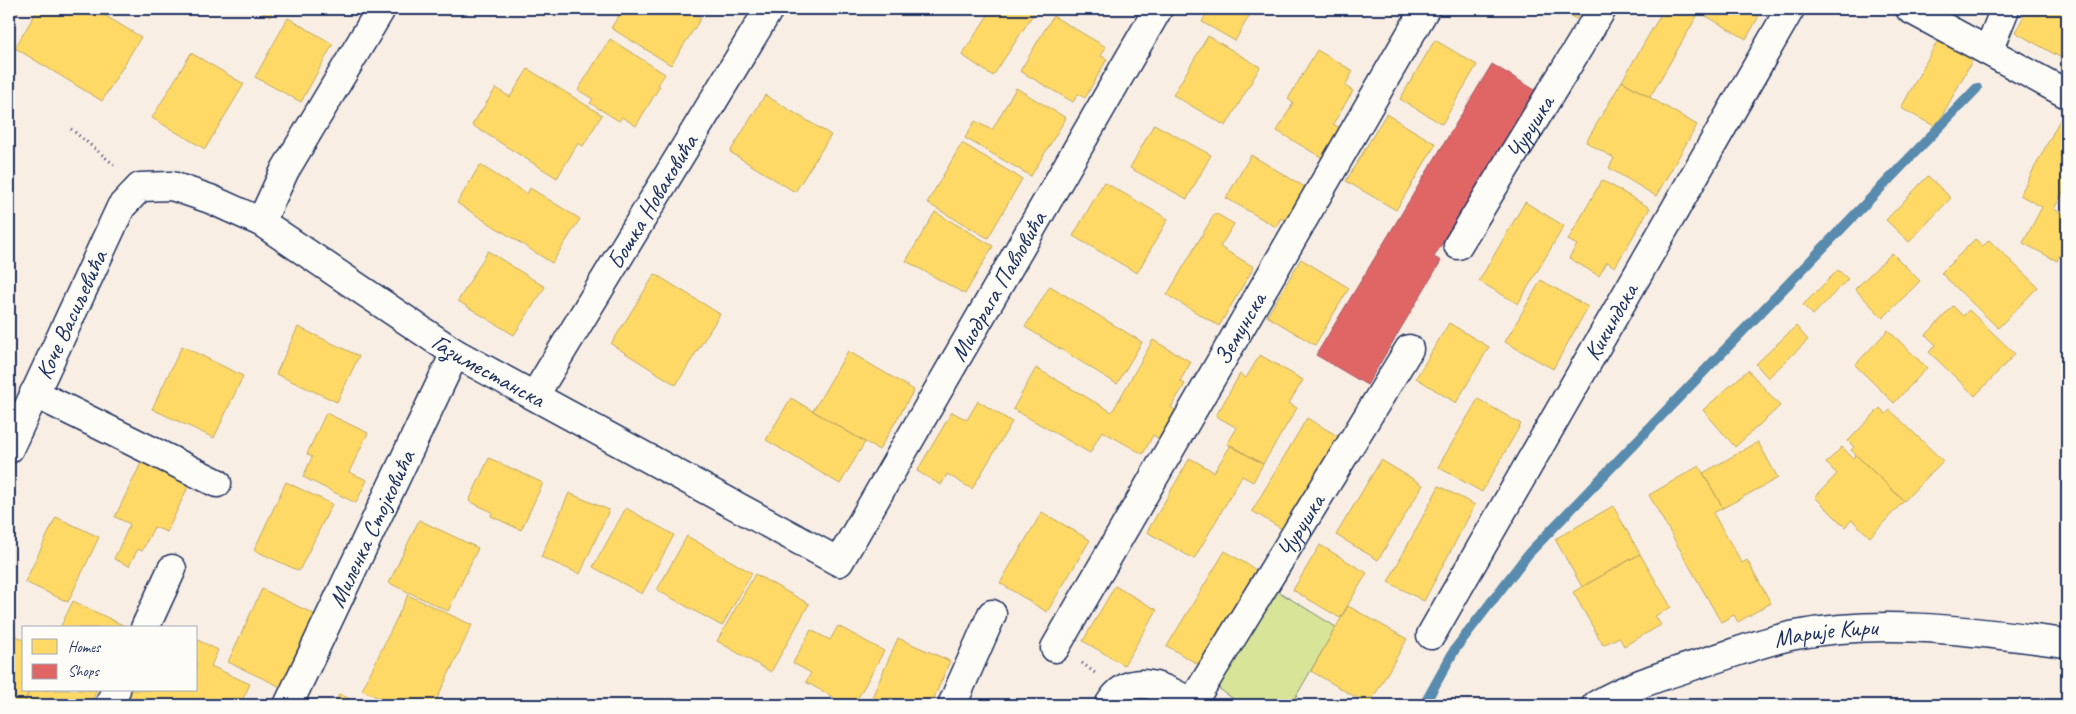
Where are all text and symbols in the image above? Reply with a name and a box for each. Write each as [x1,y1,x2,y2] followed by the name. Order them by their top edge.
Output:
[1499,88,1562,164] street label: Чурушка
[600,128,705,275] street label: Бошка Новаковића
[943,205,1054,367] street label: Миодрага Павловића
[28,244,115,384] street label: Коче Васиљевића
[1577,276,1645,366] street label: Кикиндска
[1207,285,1274,370] street label: Земунска
[426,327,551,415] street label: Газиместанска
[322,444,422,612] street label: Миленка Стојковића
[1270,487,1333,563] street label: Чурушка
[1771,612,1880,654] street label: Марије Кири
[22,626,198,692] legend
[68,638,102,657] text: Homes
[68,662,101,681] text: Shops

